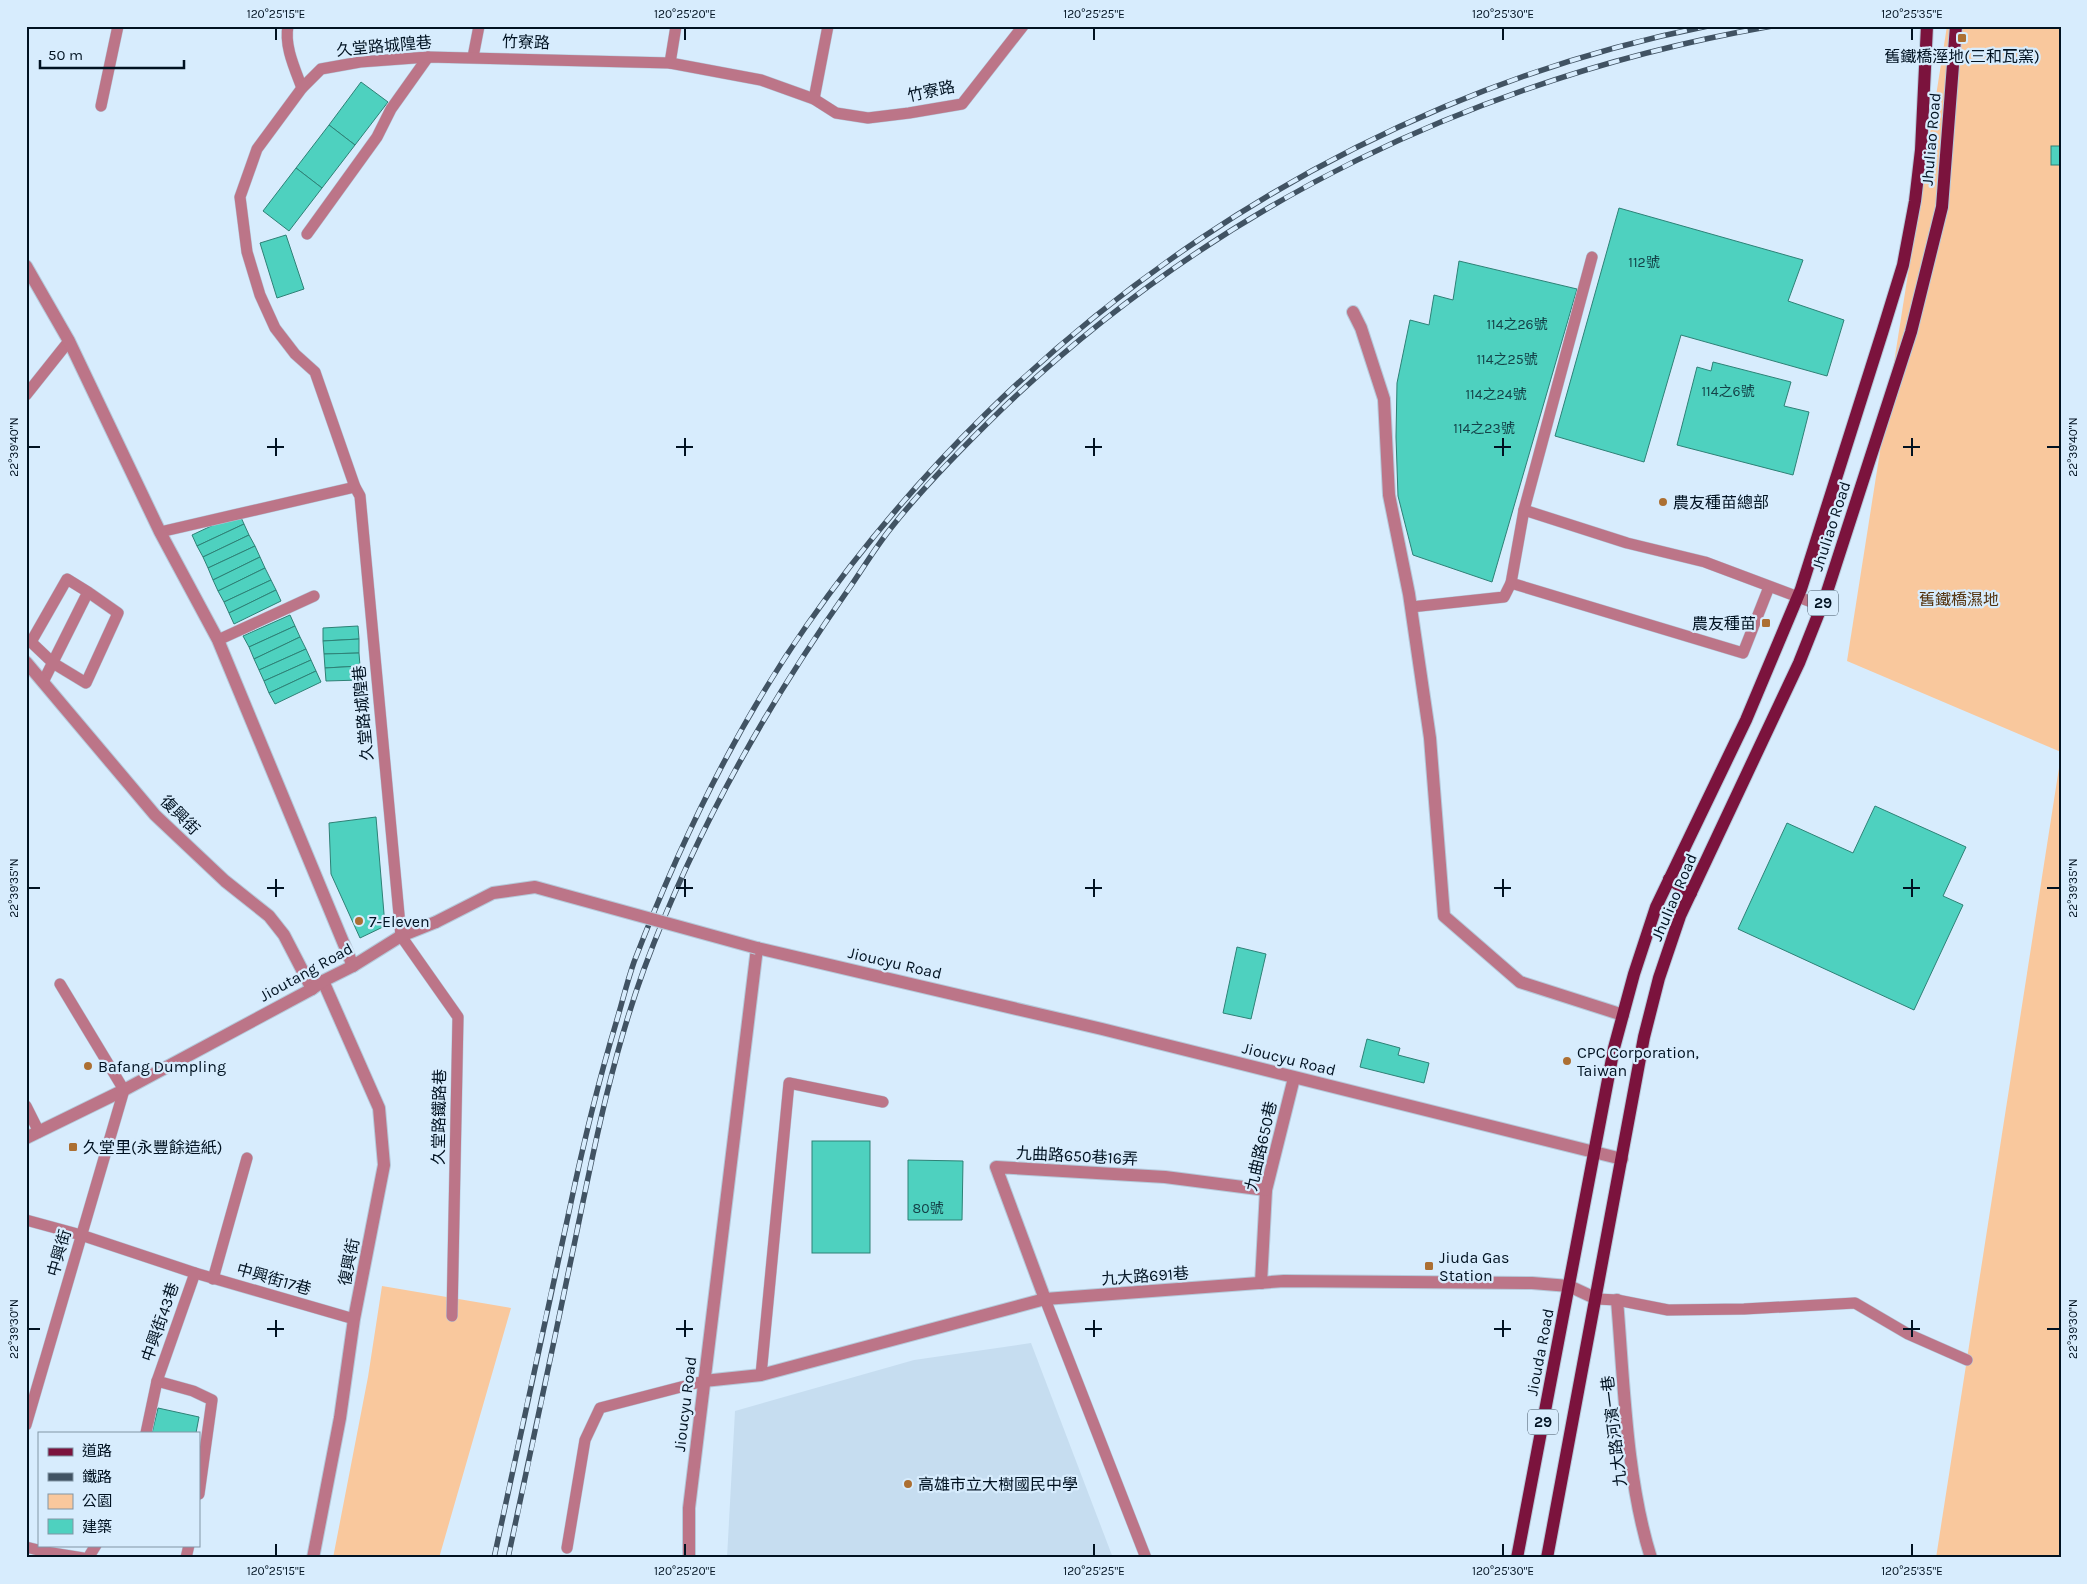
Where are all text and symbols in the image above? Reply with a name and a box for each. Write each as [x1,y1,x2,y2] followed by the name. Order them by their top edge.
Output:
[247,7,305,21] text: 120°25'15"E
[654,7,716,21] text: 120°25'20"E
[1063,7,1125,21] text: 120°25'25"E
[1472,7,1534,21] text: 120°25'30"E
[1881,7,1943,21] text: 120°25'35"E
[335,32,433,60] street label: 久堂路城隍巷
[502,32,550,52] street label: 竹寮路
[1956,32,1968,44] marker: 舊鐵橋溼地(三和瓦窯)
[40,38,184,70] scale bar
[48,46,83,64] text: 50 m
[1884,47,2040,66] place label: 舊鐵橋溼地(三和瓦窯)
[906,77,956,105] street label: 竹寮路
[1917,92,1945,186] street label: Jhuliao Road
[1628,254,1660,271] house number: 112號
[1486,316,1548,333] house number: 114之26號
[1476,351,1538,368] house number: 114之25號
[1701,383,1755,400] house number: 114之6號
[1465,386,1527,403] house number: 114之24號
[7,417,21,477] text: 22°39'40"N
[2066,417,2080,477] text: 22°39'40"N
[1453,420,1515,437] house number: 114之23號
[1808,479,1854,573] street label: Jhuliao Road
[1673,493,1769,512] place label: 農友種苗總部
[1657,496,1669,508] marker: 農友種苗總部
[1808,590,1838,616] road number: 29
[1919,590,1999,609] park label: 舊鐵橋濕地
[1692,614,1756,633] place label: 農友種苗
[1760,617,1772,629] marker: 農友種苗
[349,664,377,762] street label: 久堂路城隍巷
[156,791,204,839] street label: 復興街
[1647,850,1701,944] street label: Jhuliao Road
[7,858,21,918] text: 22°39'35"N
[2066,858,2080,918] text: 22°39'35"N
[369,912,430,931] place label: 7-Eleven
[353,915,365,927] marker: 7-Eleven
[256,939,356,1005] street label: Jioutang Road
[846,943,944,983] street label: Jioucyu Road
[1240,1038,1338,1080] street label: Jioucyu Road
[1577,1043,1699,1080] place label: CPC Corporation, Taiwan
[1561,1055,1573,1067] marker: CPC Corporation, Taiwan
[98,1057,226,1076] place label: Bafang Dumpling
[82,1060,94,1072] marker: Bafang Dumpling
[429,1069,449,1165] street label: 久堂路鐵路巷
[1241,1099,1281,1193] street label: 九曲路650巷
[83,1138,222,1157] place label: 久堂里(永豐餘造紙)
[67,1141,79,1153] marker: 久堂里(永豐餘造紙)
[1016,1143,1138,1169] street label: 九曲路650巷16弄
[913,1200,943,1217] house number: 80號
[43,1227,75,1279] street label: 中興街
[335,1237,363,1287] street label: 復興街
[1439,1248,1510,1285] place label: Jiuda Gas Station
[234,1259,314,1299] street label: 中興街17巷
[1423,1260,1435,1272] marker: Jiuda Gas Station
[1101,1263,1189,1289] street label: 九大路691巷
[138,1280,182,1364] street label: 中興街43巷
[7,1299,21,1359] text: 22°39'30"N
[2066,1299,2080,1359] text: 22°39'30"N
[1522,1307,1558,1397] street label: Jiouda Road
[670,1355,700,1453] street label: Jioucyu Road
[1598,1374,1630,1488] street label: 九大路河濱一巷
[1528,1410,1558,1434] road number: 29
[38,1432,200,1546] legend
[82,1442,112,1460] text: 道路
[82,1468,112,1486] text: 鐵路
[918,1475,1078,1494] place label: 高雄市立大樹國民中學
[902,1478,914,1490] marker: 高雄市立大樹國民中學
[82,1492,112,1510] text: 公園
[82,1518,112,1536] text: 建築
[247,1564,305,1578] text: 120°25'15"E
[654,1564,716,1578] text: 120°25'20"E
[1063,1564,1125,1578] text: 120°25'25"E
[1472,1564,1534,1578] text: 120°25'30"E
[1881,1564,1943,1578] text: 120°25'35"E

